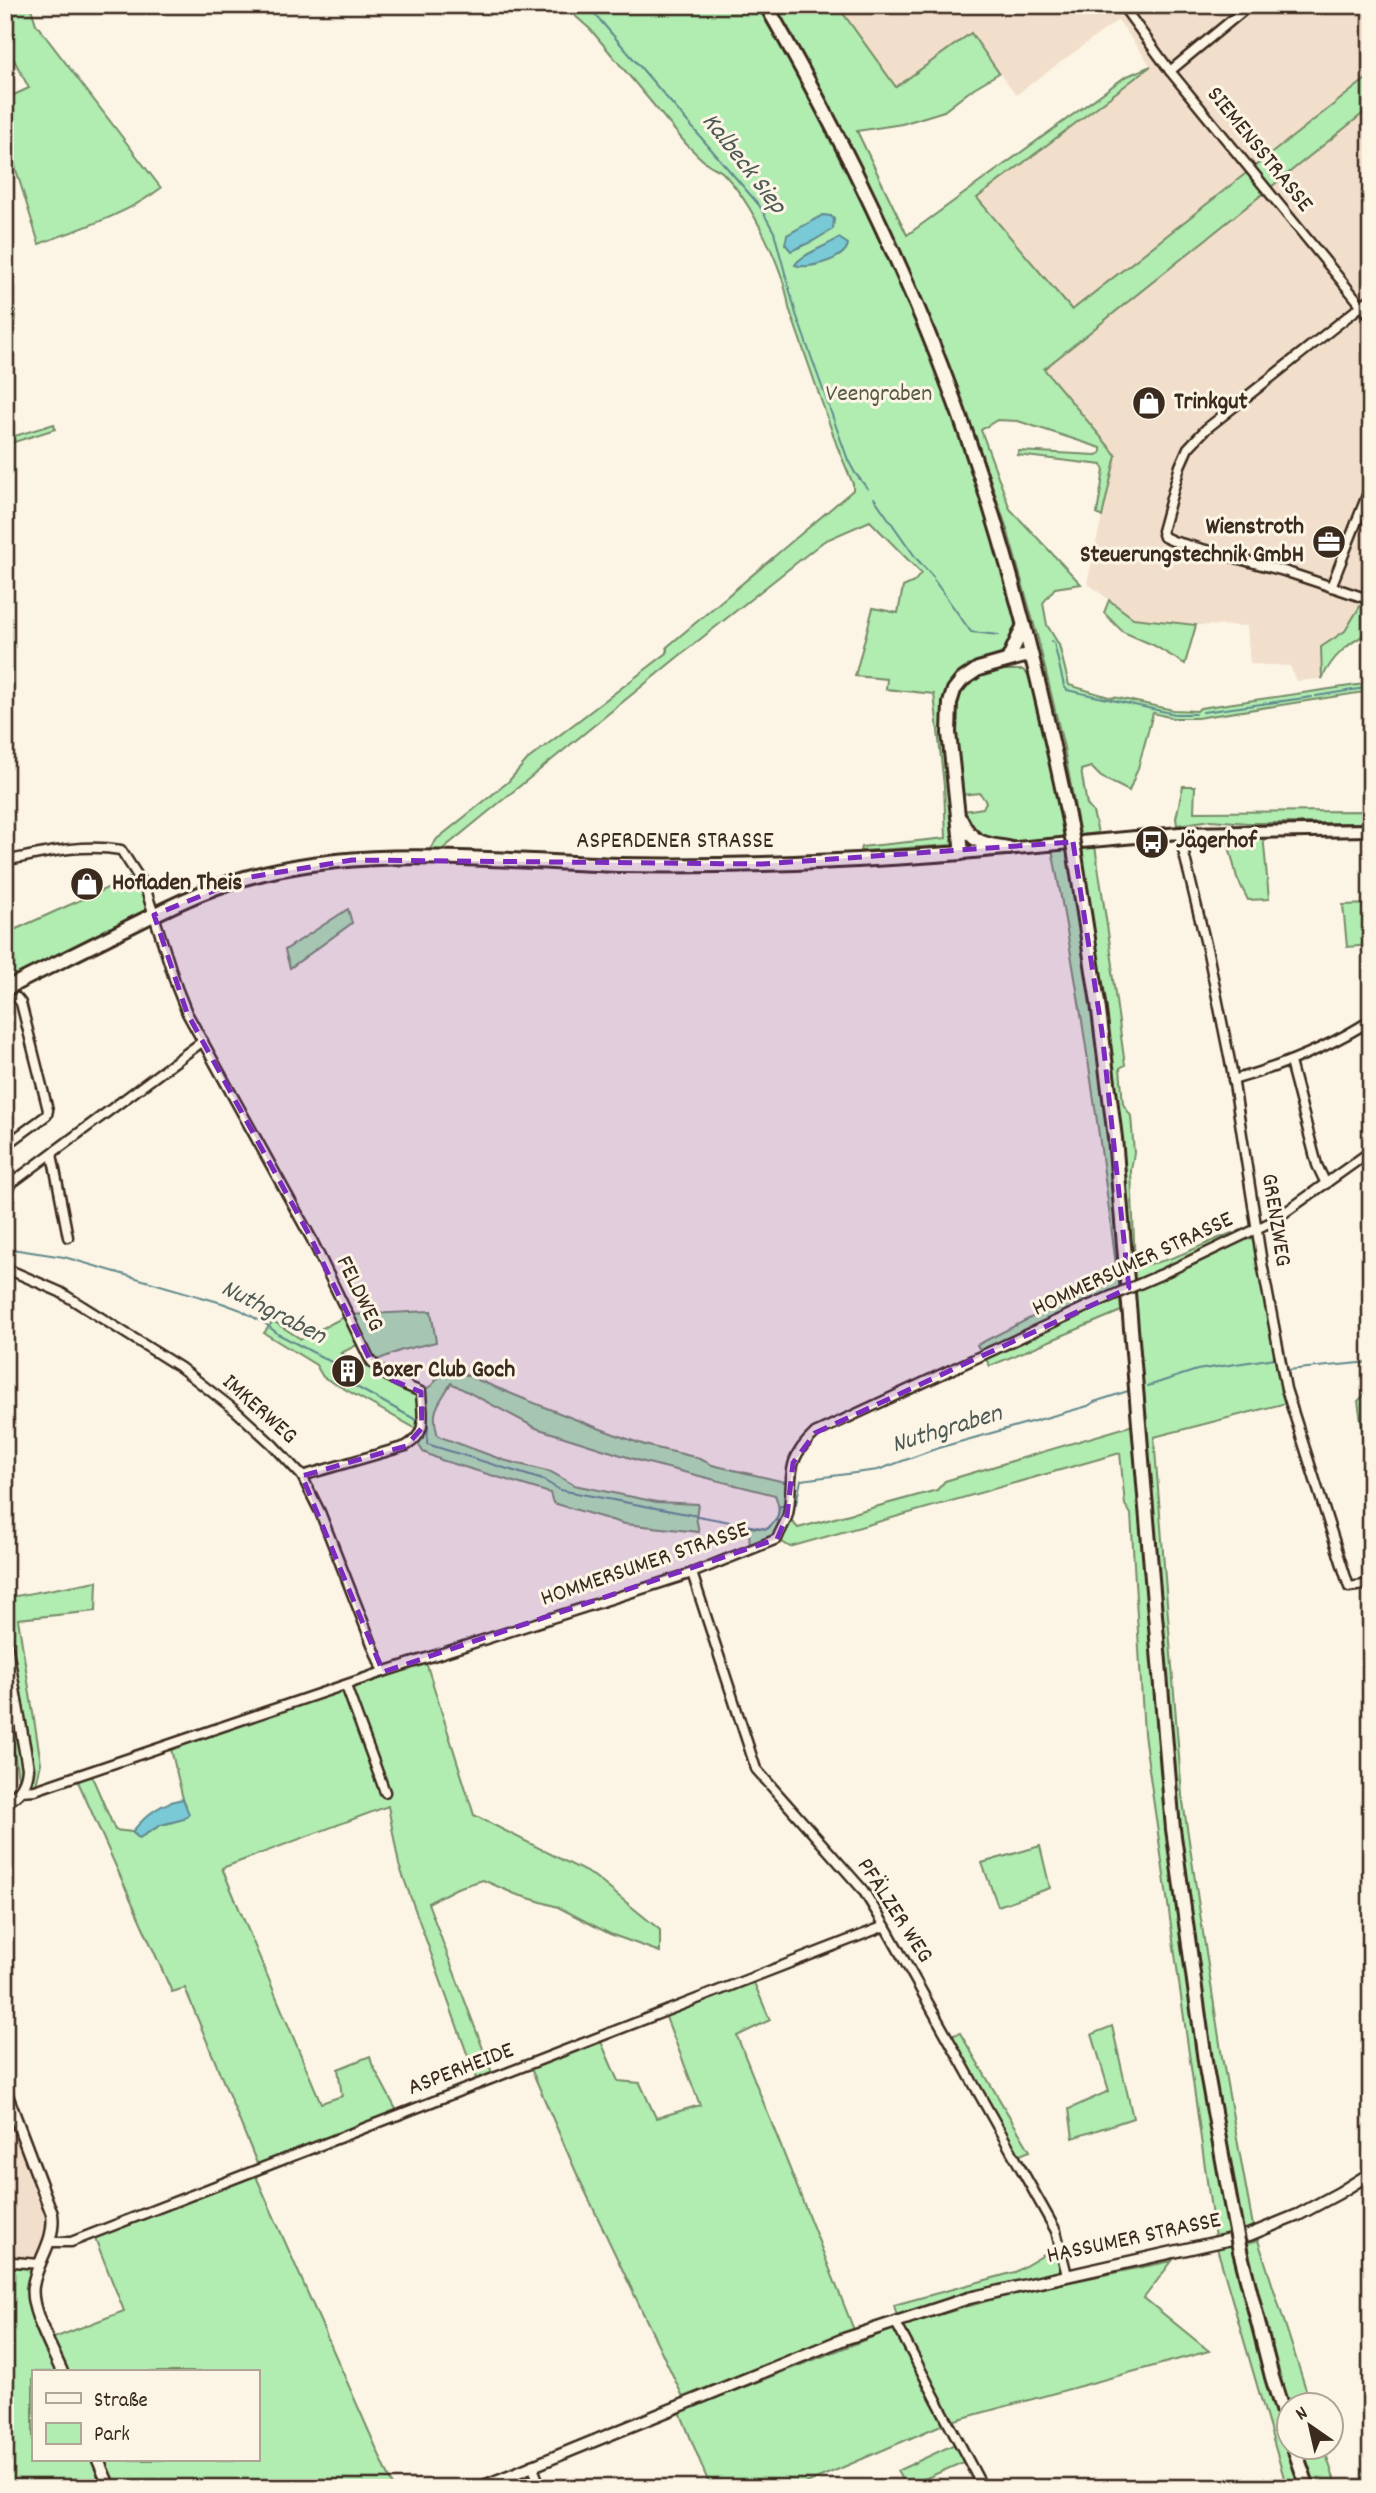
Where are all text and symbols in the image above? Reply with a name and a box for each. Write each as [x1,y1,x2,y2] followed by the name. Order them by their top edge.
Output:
[1198,80,1321,220] street label: SIEMENSSTRASSE
[692,105,795,223] water label: Kalbeck Siep
[826,378,932,412] park label: Veengraben
[1130,384,1168,422] shop icon: Trinkgut
[1174,386,1248,420] place label: Trinkgut
[1080,511,1304,573] place label: Wienstroth Steuerungstechnik GmbH
[1310,523,1348,561] office icon: Wienstroth Steuerungstechnik GmbH
[1133,823,1171,861] bus stop icon: Jägerhof
[576,825,774,859] street label: ASPERDENER STRASSE
[1176,825,1258,859] place label: Jägerhof
[68,865,106,903] shop icon: Hofladen Theis
[112,867,242,901] place label: Hofladen Theis
[1251,1171,1299,1269] street label: GRENZWEG
[1027,1203,1239,1326] street label: HOMMERSUMER STRASSE
[326,1250,392,1338] street label: FELDWEG
[214,1271,333,1356] water label: Nuthgraben
[329,1352,367,1390] building icon: Boxer Club Goch
[372,1354,515,1388] place label: Boxer Club Goch
[213,1367,305,1453] street label: IMKERWEG
[887,1395,1008,1464] water label: Nuthgraben
[536,1513,754,1617] street label: HOMMERSUMER STRASSE
[847,1852,941,1970] street label: PFÄLZER WEG
[403,2034,519,2106] street label: ASPERHEIDE
[1044,2204,1224,2274] street label: HASSUMER STRASSE
[32,2370,259,2462] legend
[94,2387,148,2417] text: Straße
[1274,2392,1344,2462] north arrow
[1291,2401,1314,2429] text: N
[94,2421,130,2451] text: Park

